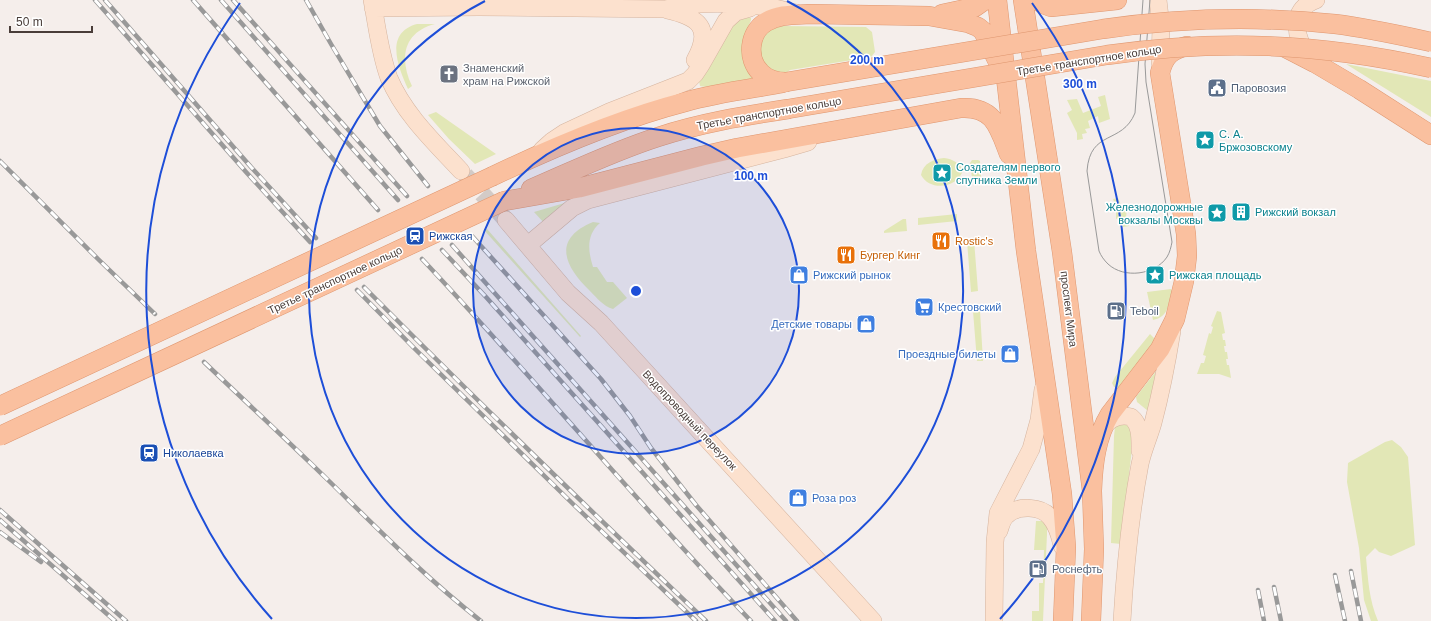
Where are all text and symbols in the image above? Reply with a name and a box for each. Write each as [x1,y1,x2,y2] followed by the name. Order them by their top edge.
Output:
[10,8,92,34] scale bar
[16,15,43,29] text: 50 m
[1016,43,1162,77] street label: Третье транспортное кольцо
[850,53,884,67] text: 200 m
[463,62,550,87] place label: Знаменский храм на Рижской
[438,63,460,85] church icon: Знаменский храм на Рижской
[1063,77,1097,91] text: 300 m
[1206,77,1228,99] public building icon: Паровозия
[1231,82,1286,94] place label: Паровозия
[696,94,842,132] street label: Третье транспортное кольцо
[1219,128,1293,153] place label: С. А. Бржозовскому
[1194,129,1216,151] place icon: С. А. Бржозовскому
[956,161,1061,186] place label: Создателям первого спутника Земли
[931,162,953,184] place icon: Создателям первого спутника Земли
[734,169,768,183] text: 100 m
[1106,201,1203,226] place label: Железнодорожные вокзалы Москвы
[1230,201,1252,223] building icon: Рижский вокзал
[1206,202,1228,224] place icon: Железнодорожные вокзалы Москвы
[1255,206,1336,218] place label: Рижский вокзал
[404,225,426,247] station icon: Рижская
[429,230,473,242] place label: Рижская
[930,230,952,252] restaurant icon: Rostic's
[955,235,994,247] place label: Rostic's
[266,244,404,316] street label: Третье транспортное кольцо
[835,244,857,266] restaurant icon: Бургер Кинг
[860,249,920,261] place label: Бургер Кинг
[788,264,810,286] shop icon: Рижский рынок
[1144,264,1166,286] place icon: Рижская площадь
[813,269,891,281] place label: Рижский рынок
[1169,269,1262,281] place label: Рижская площадь
[1058,270,1080,348] street label: проспект Мира
[629,284,643,298] centre of rings
[913,296,935,318] supermarket icon: Крестовский
[1105,300,1127,322] fuel station icon: Teboil
[938,301,1002,313] place label: Крестовский
[1130,305,1159,317] place label: Teboil
[855,313,877,335] shop icon: Детские товары
[771,318,852,330] place label: Детские товары
[999,343,1021,365] shop icon: Проездные билеты
[898,348,996,360] place label: Проездные билеты
[641,368,740,473] street label: Водопроводный переулок
[138,442,160,464] station icon: Николаевка
[163,447,224,459] place label: Николаевка
[787,487,809,509] shop icon: Роза роз
[812,492,856,504] place label: Роза роз
[1027,558,1049,580] fuel station icon: Роснефть
[1052,563,1103,575] place label: Роснефть

